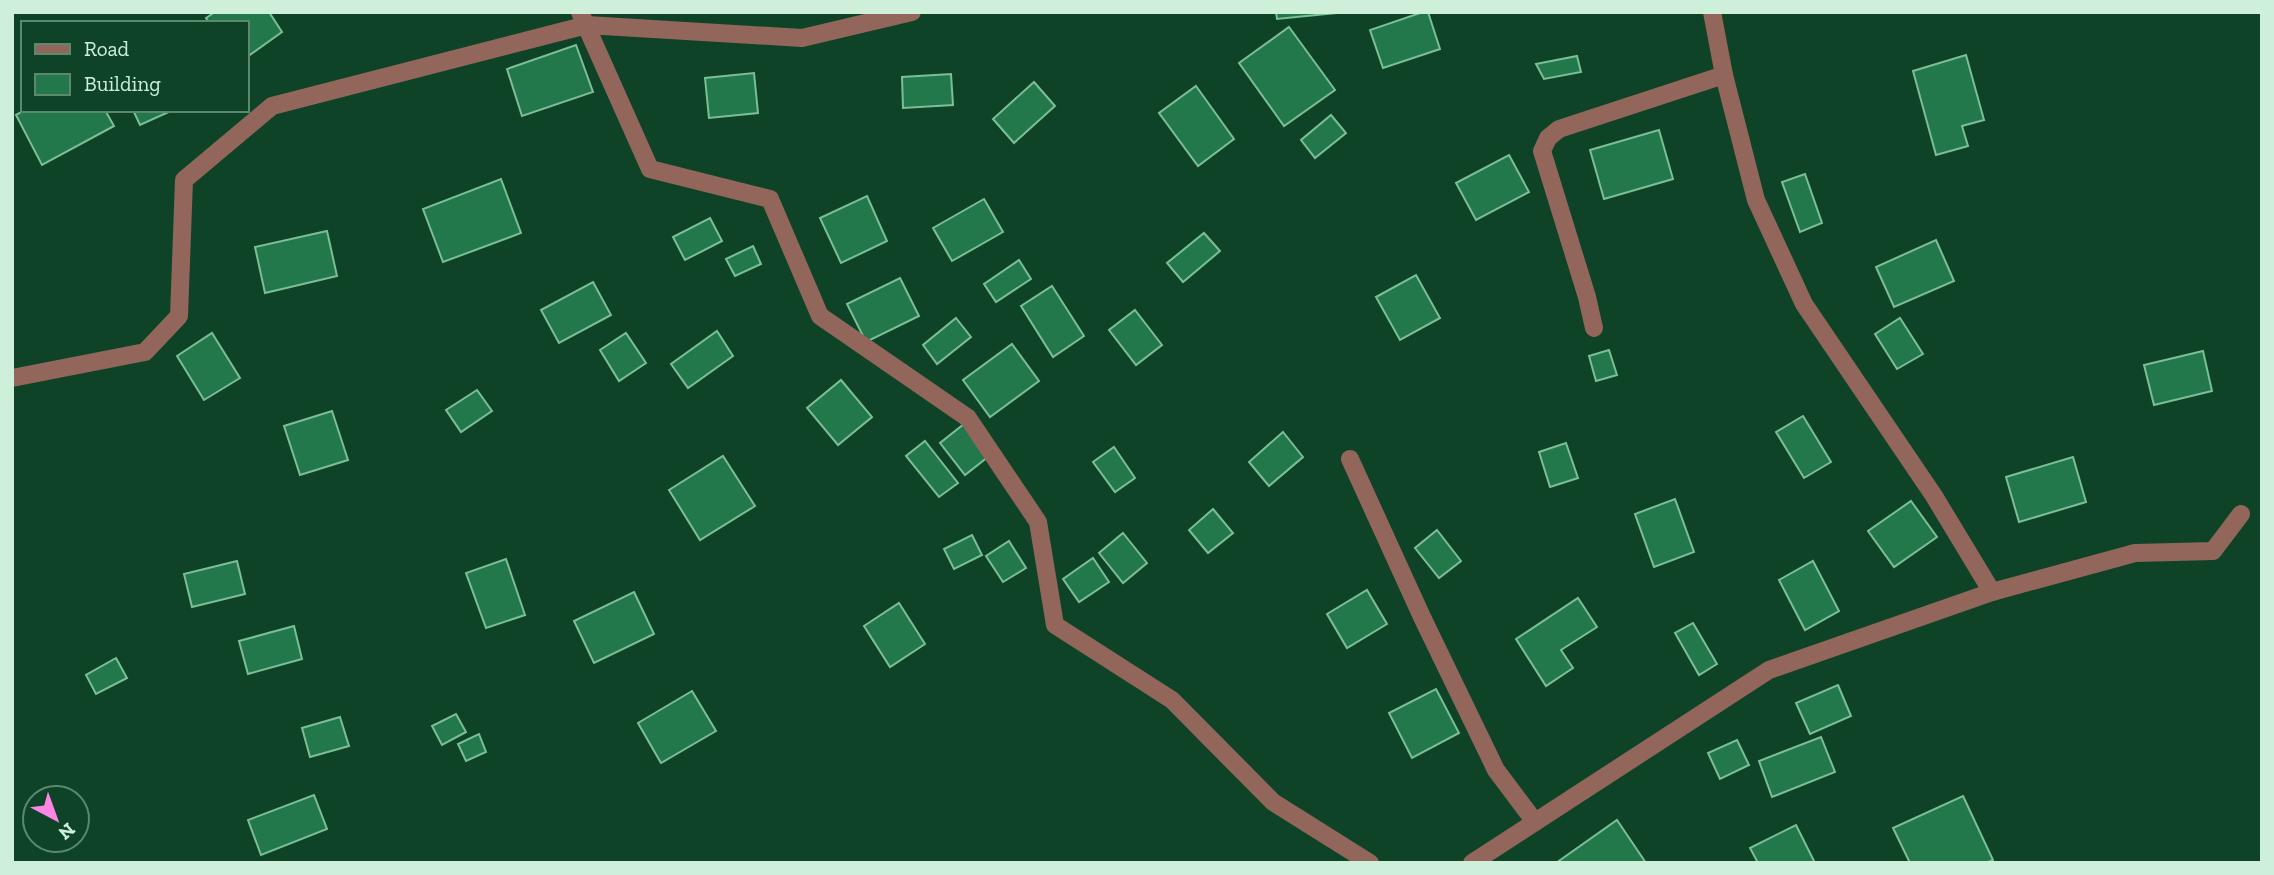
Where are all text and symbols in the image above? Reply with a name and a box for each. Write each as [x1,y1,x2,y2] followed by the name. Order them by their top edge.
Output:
[21,21,248,112] legend
[84,36,130,61] text: Road
[84,71,161,96] text: Building
[21,784,91,854] north arrow
[54,818,80,845] text: N

